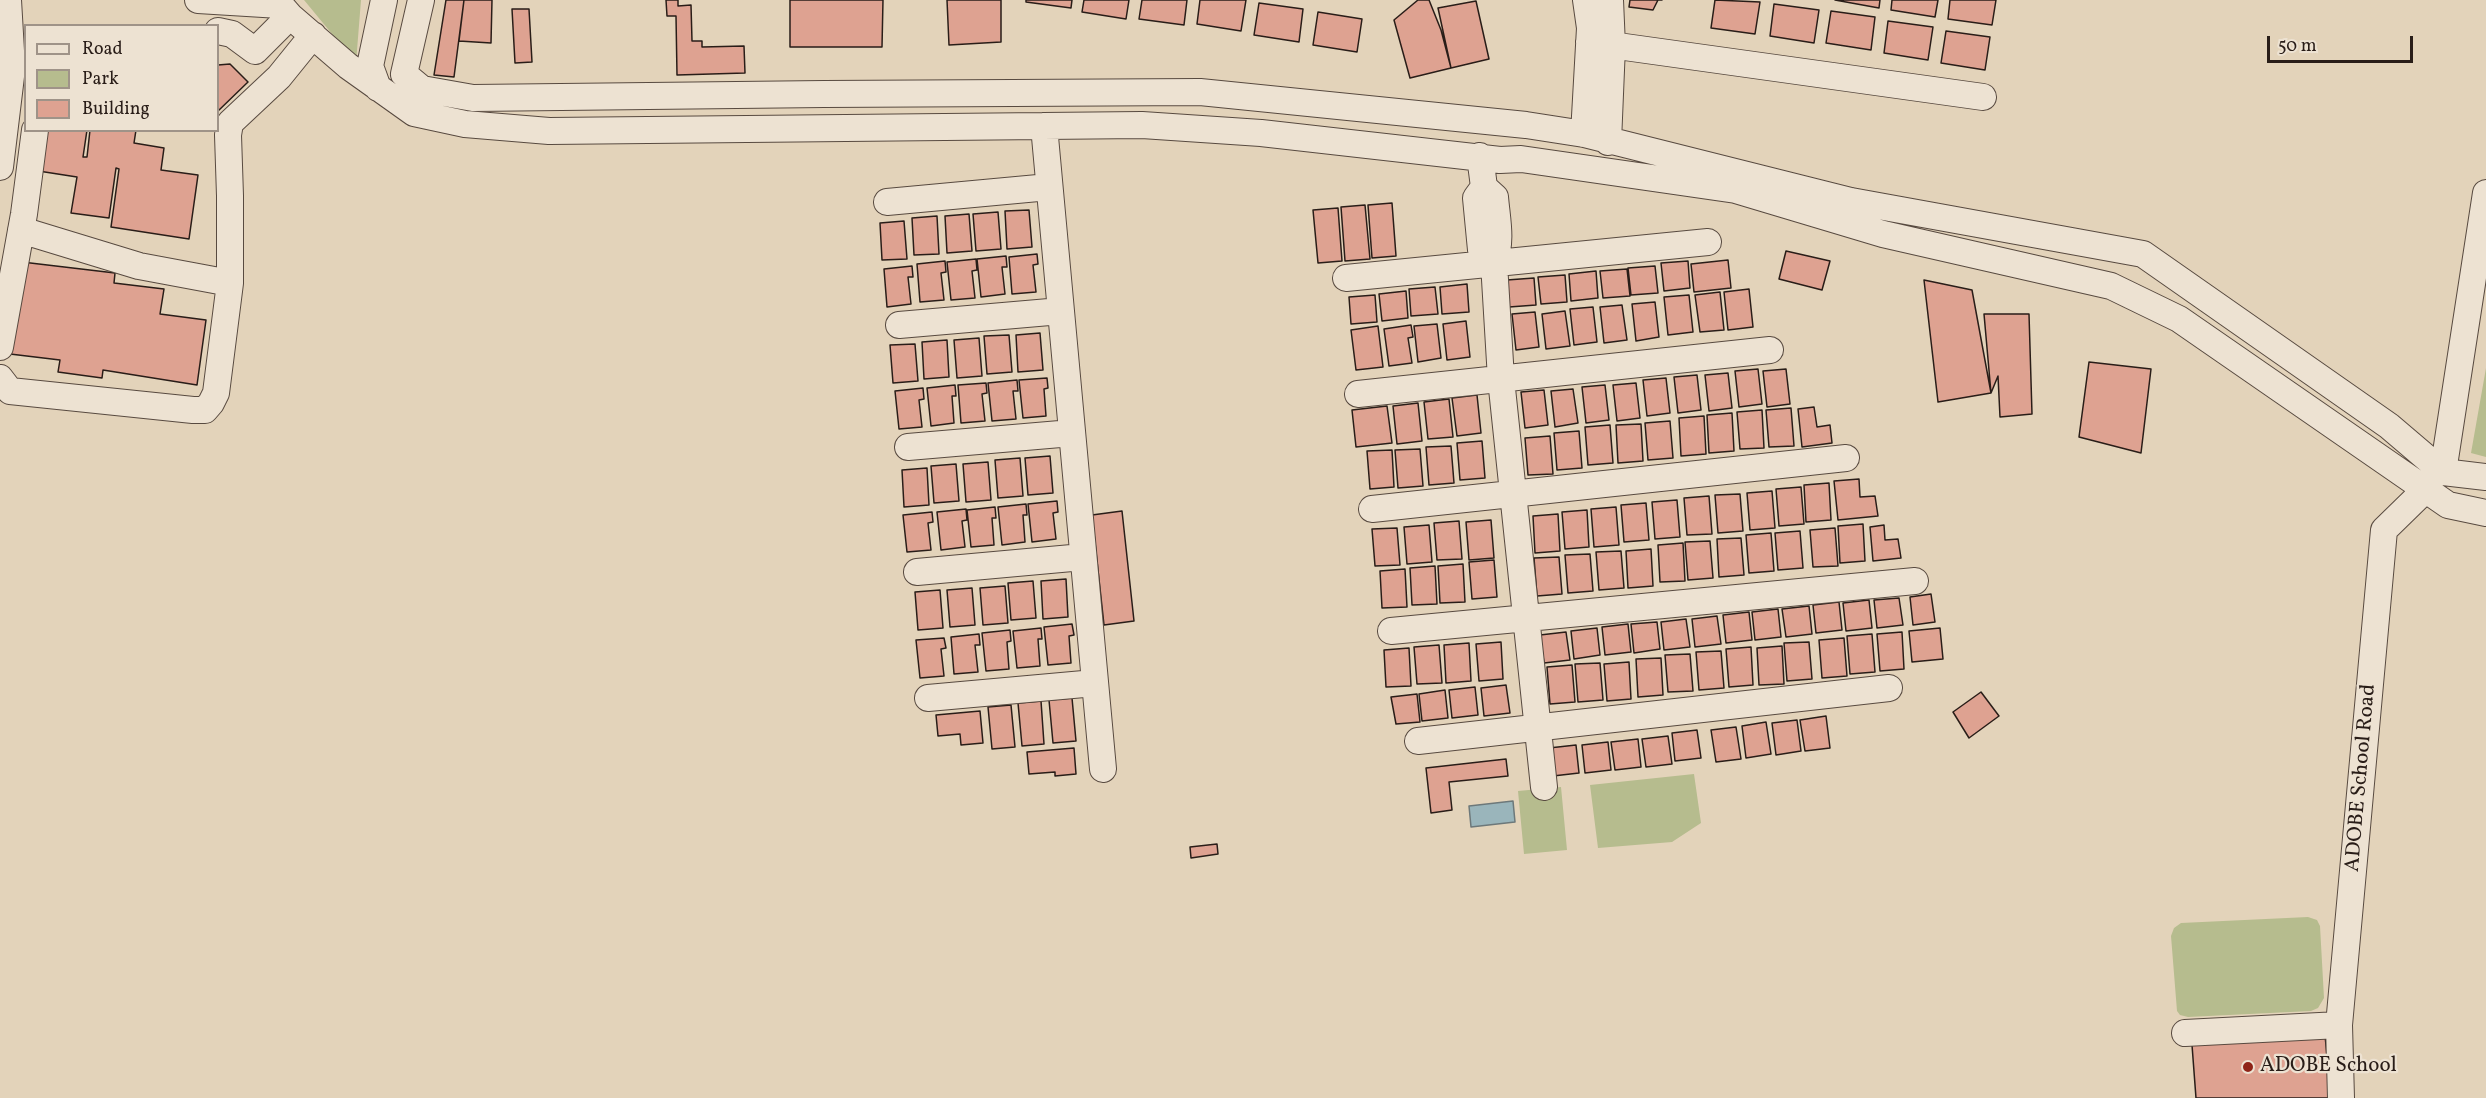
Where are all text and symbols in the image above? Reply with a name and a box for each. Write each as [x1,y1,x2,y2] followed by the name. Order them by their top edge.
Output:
[24,24,219,132] legend
[2270,24,2416,62] scale bar
[2278,34,2317,59] text: 50 m
[82,37,123,62] text: Road
[82,67,119,92] text: Park
[82,97,150,122] text: Building
[2341,683,2383,873] street label: ADOBE School Road
[2260,1054,2397,1080] place label: ADOBE School
[2241,1060,2255,1074] marker: ADOBE School

